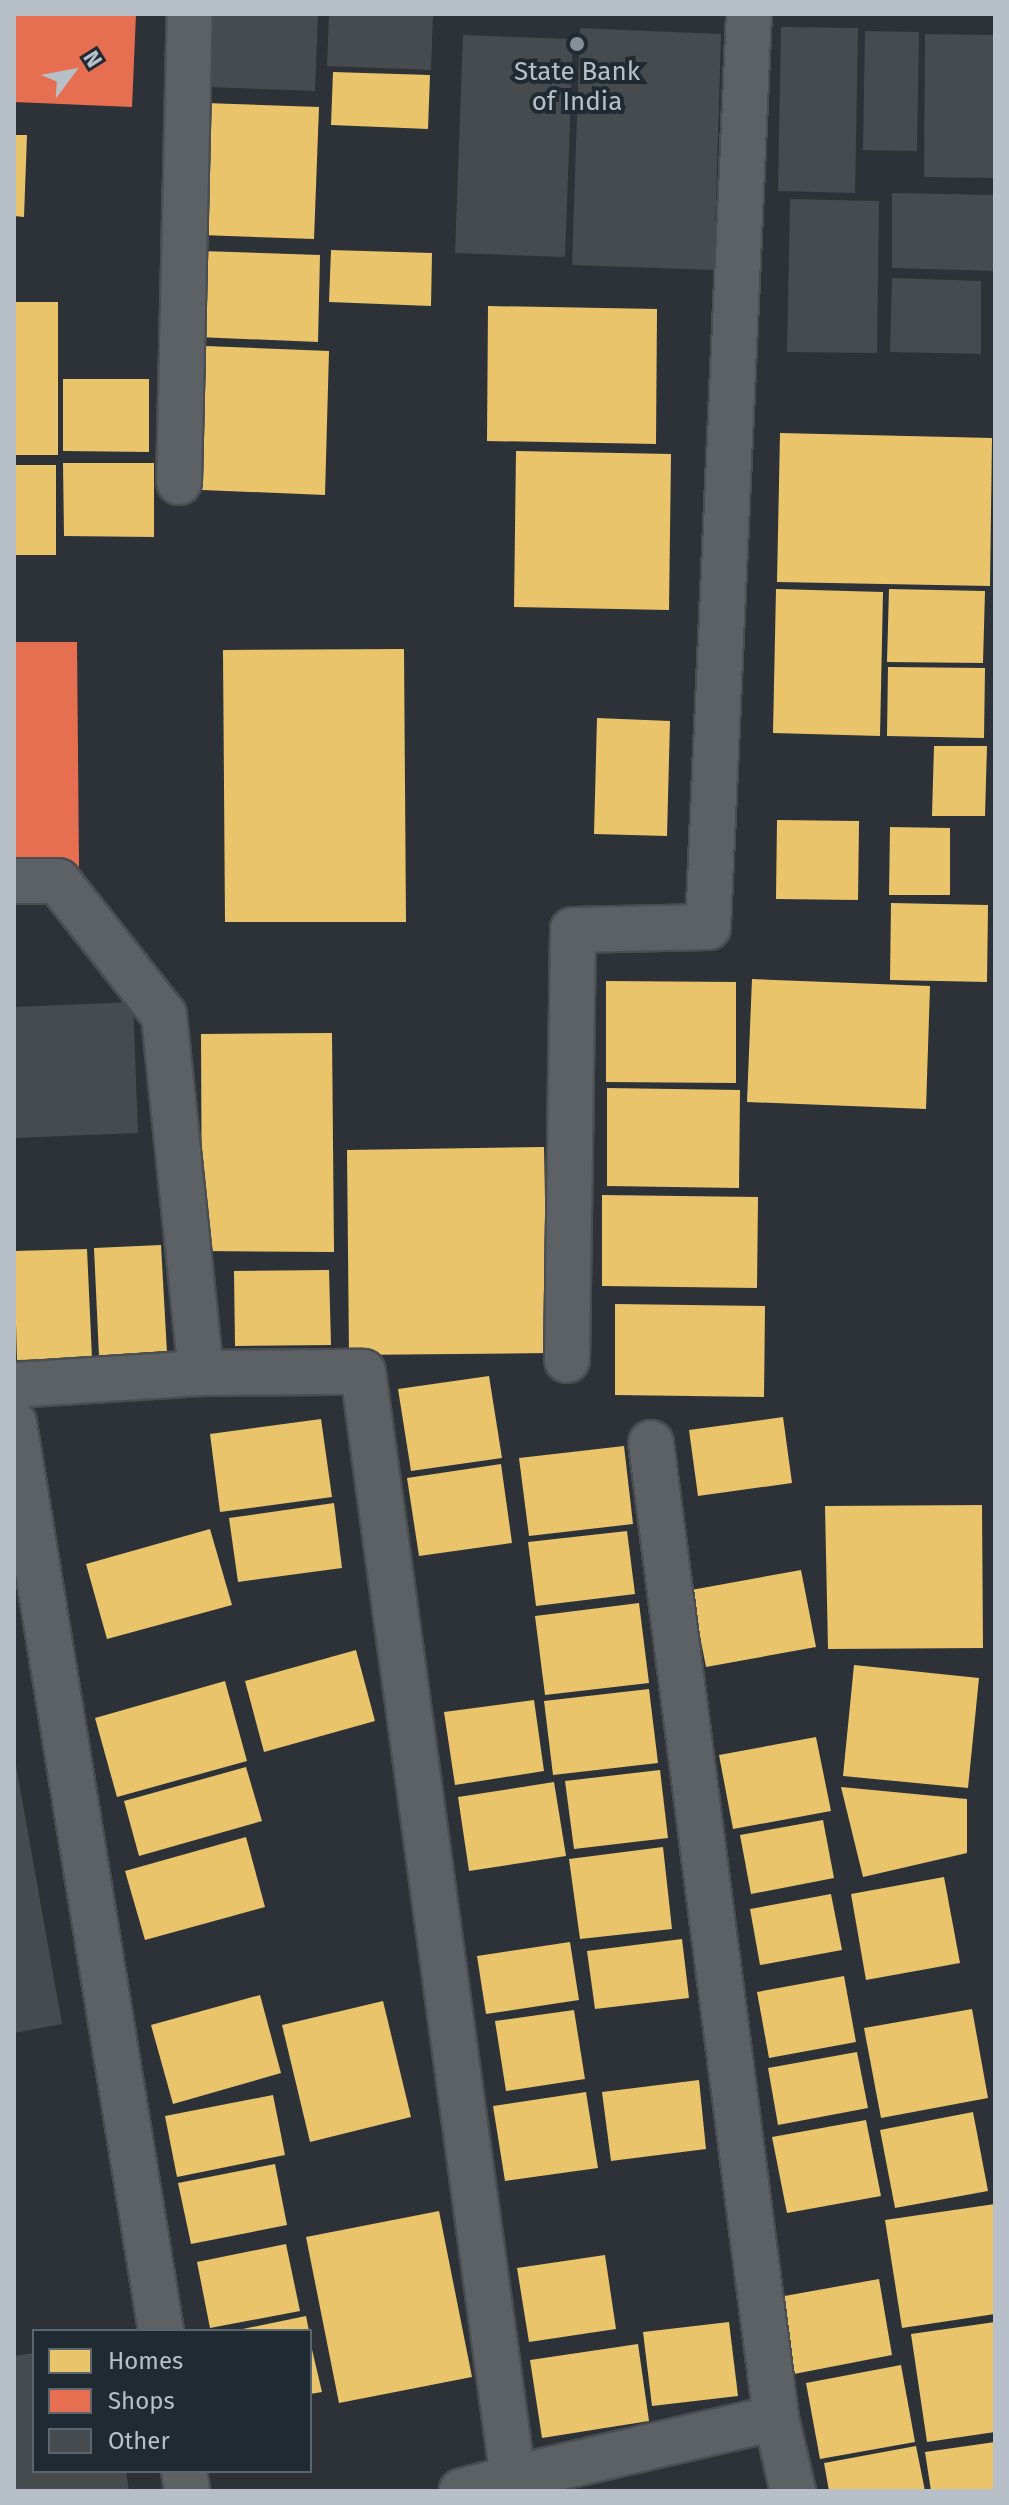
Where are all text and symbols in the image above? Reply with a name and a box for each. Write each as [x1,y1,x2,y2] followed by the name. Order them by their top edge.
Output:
[32,32,112,112] north arrow
[568,35,586,53] marker: State Bank of India
[77,46,108,72] text: N
[514,56,640,118] place label: State Bank of India
[32,2329,312,2473] legend
[108,2347,183,2375] text: Homes
[108,2387,175,2415] text: Shops
[108,2427,170,2455] text: Other

